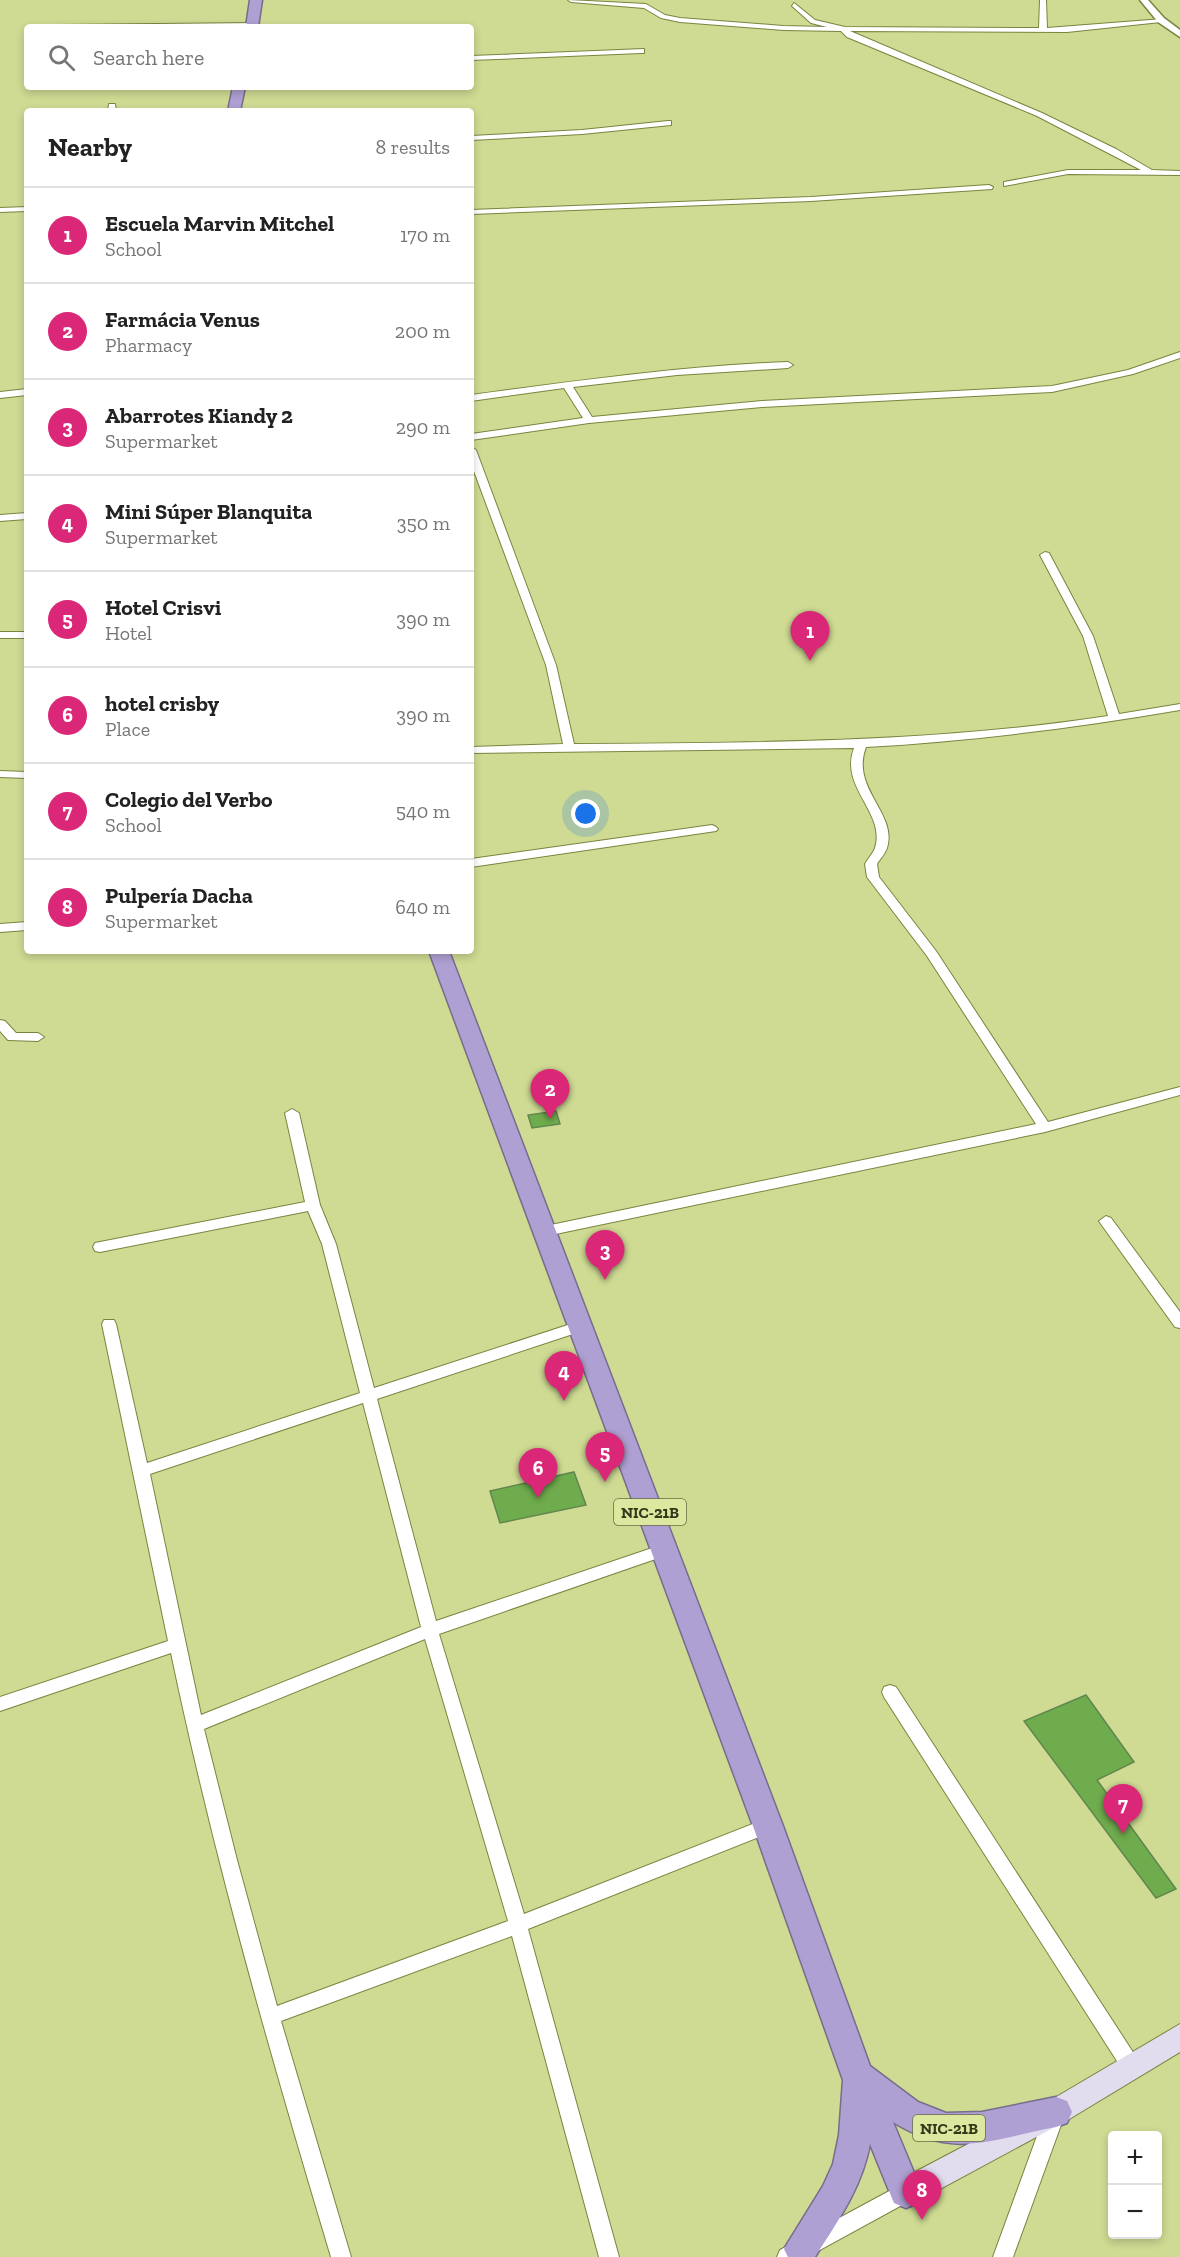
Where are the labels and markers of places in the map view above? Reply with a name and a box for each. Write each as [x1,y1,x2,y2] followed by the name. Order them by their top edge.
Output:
[790,612,830,661] pin: 1
[530,1070,570,1119] pin: 2
[586,1230,624,1280] pin: 3
[544,1352,584,1401] pin: 4
[586,1432,624,1482] pin: 5
[518,1448,558,1498] pin: 6
[1104,1784,1142,1834] pin: 7
[902,2170,942,2220] pin: 8

